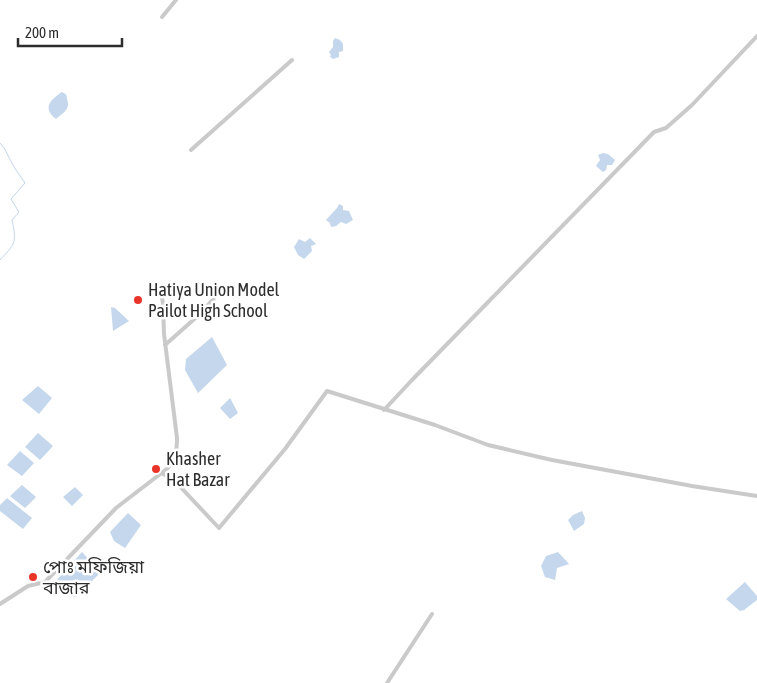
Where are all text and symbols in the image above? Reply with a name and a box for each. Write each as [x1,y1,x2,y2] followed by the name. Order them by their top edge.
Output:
[18,15,121,47] scale bar
[25,24,59,41] text: 200 m
[148,279,280,321] place label: Hatiya Union Model Pailot High School
[132,294,144,306] marker: Hatiya Union Model Pailot High School
[166,448,230,490] place label: Khasher Hat Bazar
[150,463,162,475] marker: Khasher Hat Bazar
[42,556,144,598] place label: পোঃ মফিজিয়া বাজার
[27,571,39,583] marker: পোঃ মফিজিয়া বাজার

